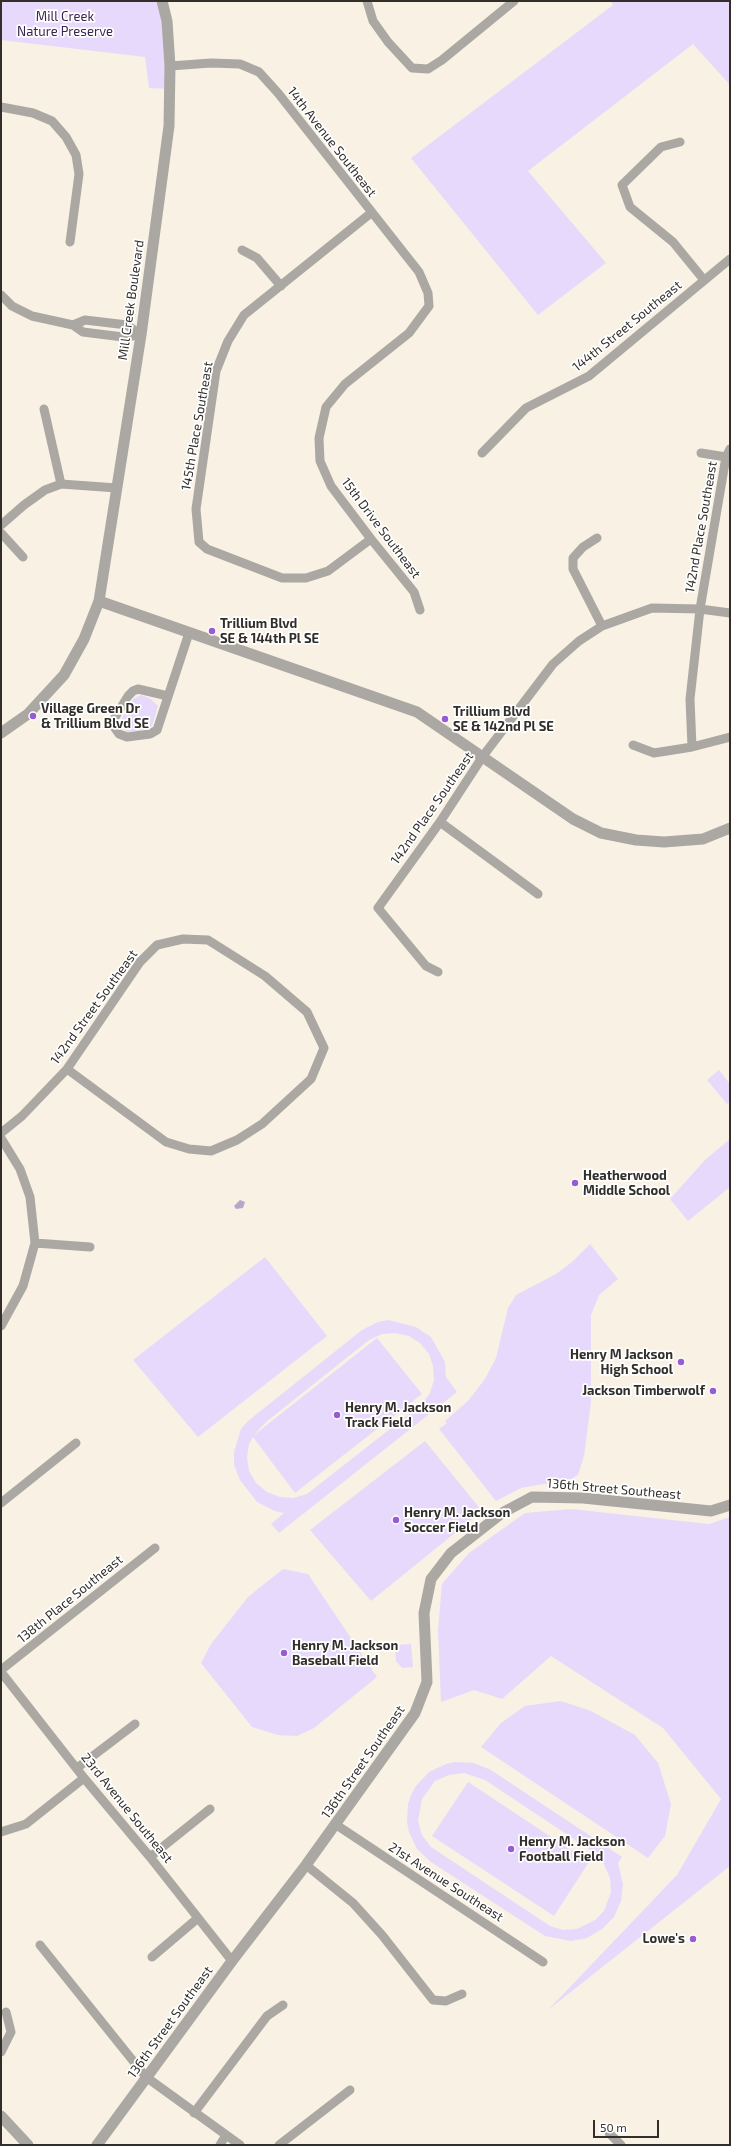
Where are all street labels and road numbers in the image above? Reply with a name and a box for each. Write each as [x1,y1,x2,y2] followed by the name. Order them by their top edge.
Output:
[284,84,380,200] street label: 14th Avenue Southeast
[115,239,147,361] street label: Mill Creek Boulevard
[569,277,685,375] street label: 144th Street Southeast
[178,360,216,492] street label: 145th Place Southeast
[682,460,720,594] street label: 142nd Place Southeast
[338,475,424,581] street label: 15th Drive Southeast
[387,749,477,867] street label: 142nd Place Southeast
[47,947,141,1067] street label: 142nd Street Southeast
[546,1475,682,1503] street label: 136th Street Southeast
[14,1552,126,1646] street label: 138th Place Southeast
[318,1702,408,1822] street label: 136th Street Southeast
[78,1750,176,1866] street label: 23rd Avenue Southeast
[386,1839,506,1925] street label: 21st Avenue Southeast
[124,1963,216,2081] street label: 136th Street Southeast

